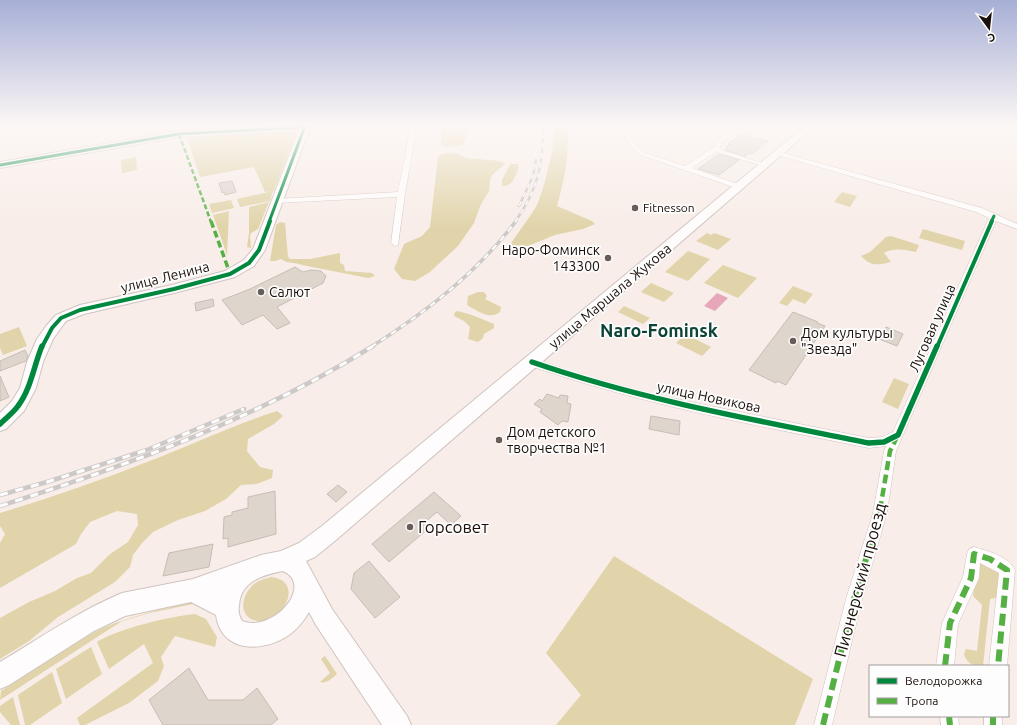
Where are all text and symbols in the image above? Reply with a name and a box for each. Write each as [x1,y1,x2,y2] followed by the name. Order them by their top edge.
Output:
[969,8,1009,48] north arrow
[987,31,997,44] text: С
[643,201,695,214] place label: Fitnesson
[630,203,640,213] marker: Fitnesson
[546,240,674,352] street label: улица Маршала Жукова
[502,242,600,274] place label: Наро-Фоминск 143300
[603,253,613,263] marker: Наро-Фоминск 143300
[119,258,211,296] street label: улица Ленина
[906,282,958,374] street label: Луговая улица
[269,284,310,300] place label: Салют
[256,287,266,297] marker: Салют
[600,320,718,340] district label: Naro-Fominsk
[801,325,893,357] place label: Дом культуры "Звезда"
[788,336,798,346] marker: Дом культуры "Звезда"
[656,378,762,416] street label: улица Новикова
[507,424,607,456] place label: Дом детского творчества №1
[494,435,504,445] marker: Дом детского творчества №1
[830,501,889,659] street label: Пионерский проезд
[418,517,489,536] place label: Горсовет
[405,522,415,532] marker: Горсовет
[869,665,1009,717] legend
[905,674,982,687] text: Велодорожка
[905,694,938,707] text: Тропа

